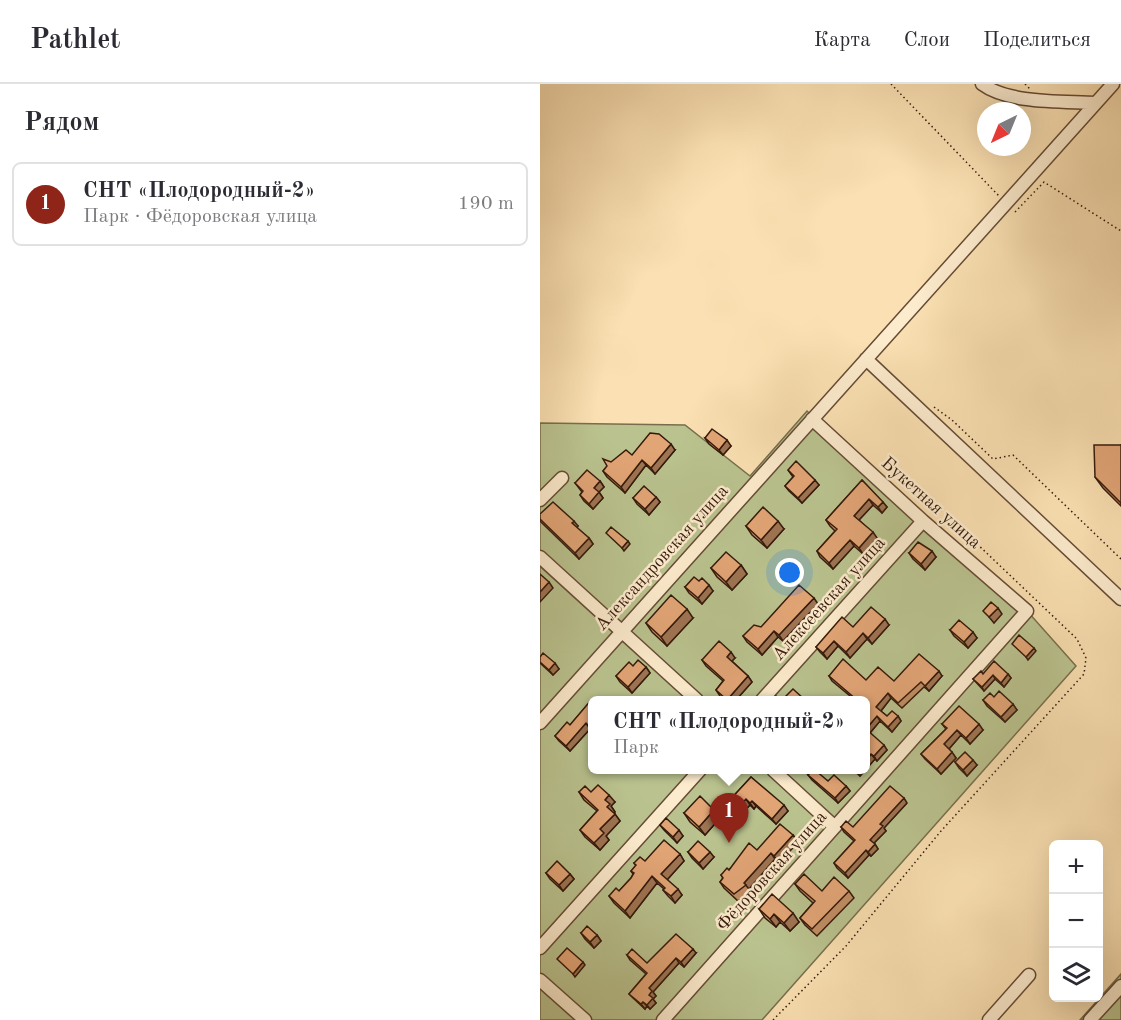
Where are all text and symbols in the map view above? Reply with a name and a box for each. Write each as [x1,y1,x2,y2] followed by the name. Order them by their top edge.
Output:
[30,27,121,55] text: Pathlet
[814,30,871,51] text: Карта
[904,30,950,51] text: Слои
[983,30,1091,51] text: Поделиться
[977,102,1031,156] north arrow
[24,110,99,136] text: Рядом
[83,180,315,202] text: СНТ «Плодородный-2»
[40,194,51,214] text: 1
[458,194,514,214] text: 190 m
[83,207,317,227] text: Парк · Фёдоровская улица
[878,454,984,552] street label: Букетная улица
[592,482,732,634] street label: Александровская улица
[769,534,889,664] street label: Алексеевская улица
[775,558,804,587] your location
[588,696,870,774] popup
[613,711,845,733] text: СНТ «Плодородный-2»
[613,738,659,758] text: Парк
[710,794,748,843] pin: 1
[714,808,830,934] street label: Фёдоровская улица
[1049,840,1103,1002] map controls
[1049,840,1103,894] button: +
[1049,894,1103,948] button: −
[1049,948,1103,1002] button: layers

